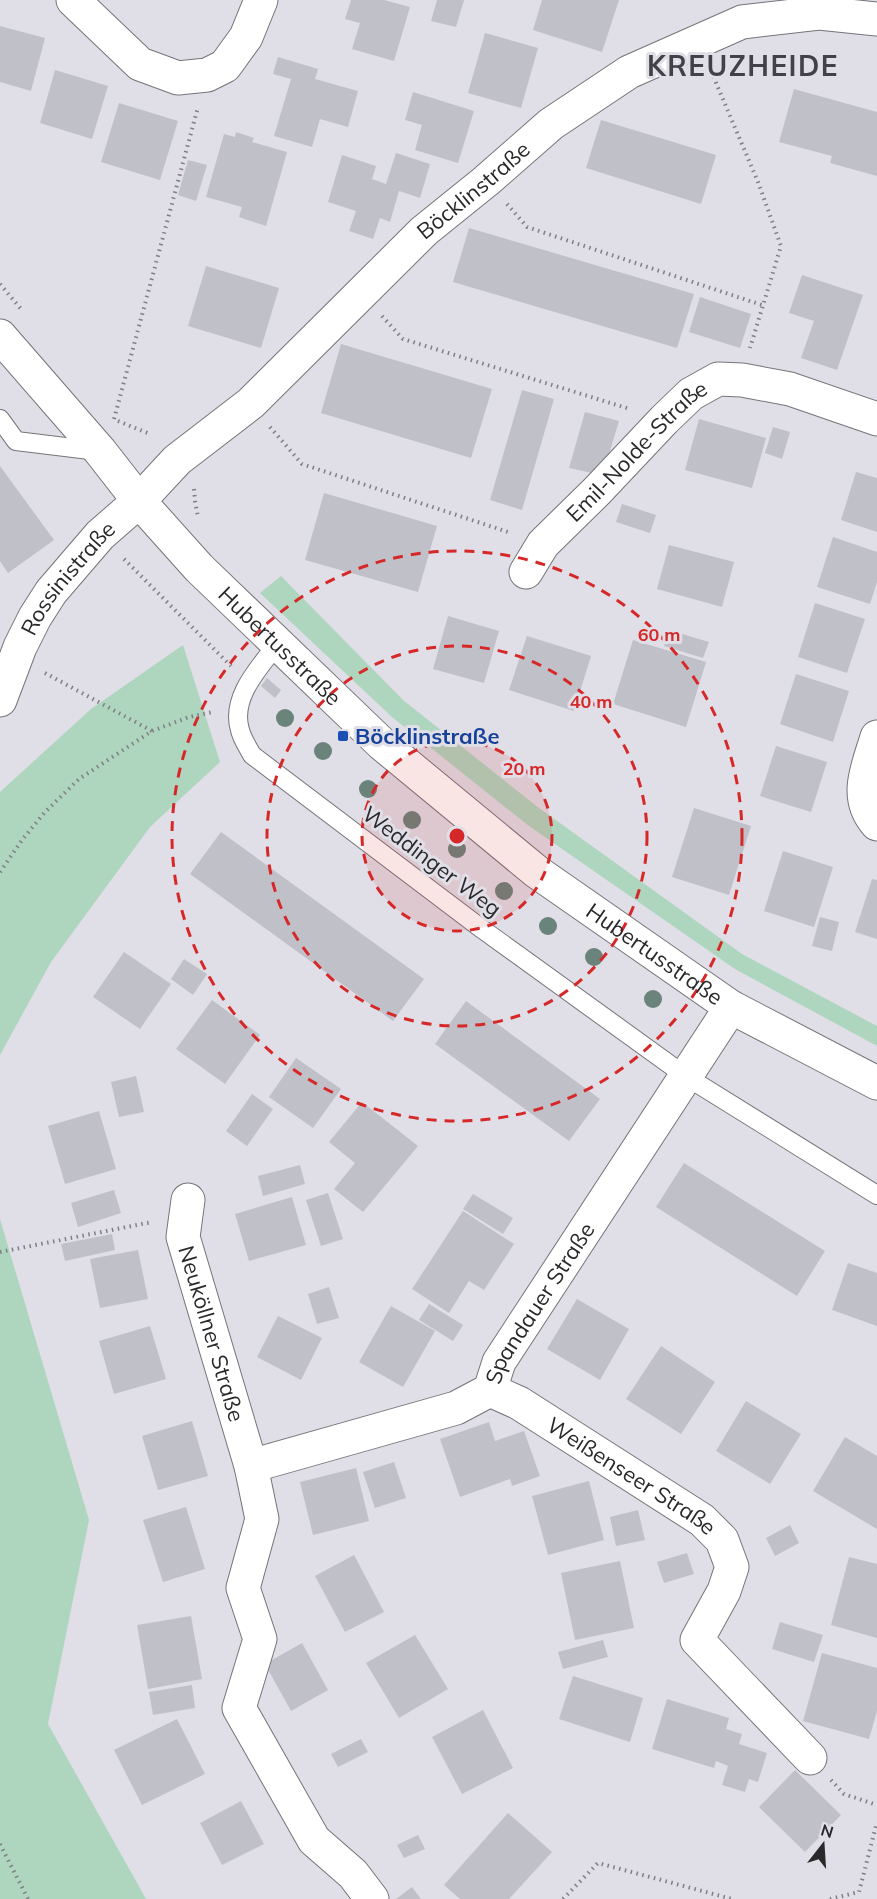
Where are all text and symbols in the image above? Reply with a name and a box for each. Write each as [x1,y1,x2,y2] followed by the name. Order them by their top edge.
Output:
[647,48,839,83] district label: KREUZHEIDE
[411,135,536,245] street label: Böcklinstraße
[560,374,712,528] street label: Emil-Nolde-Straße
[14,515,121,640] street label: Rossinistraße
[212,580,347,711] street label: Hubertusstraße
[638,623,680,646] text: 60 m
[570,690,612,713] text: 40 m
[355,722,500,750] place label: Böcklinstraße
[336,729,350,743] marker: Böcklinstraße
[503,757,545,780] text: 20 m
[357,800,507,922] street label: Weddinger Weg
[447,826,467,846] centre of rings
[581,897,728,1011] street label: Hubertusstraße
[479,1217,601,1387] street label: Spandauer Straße
[172,1242,251,1425] street label: Neuköllner Straße
[542,1411,723,1541] street label: Weißenseer Straße
[793,1815,853,1875] north arrow
[819,1819,836,1842] text: N

